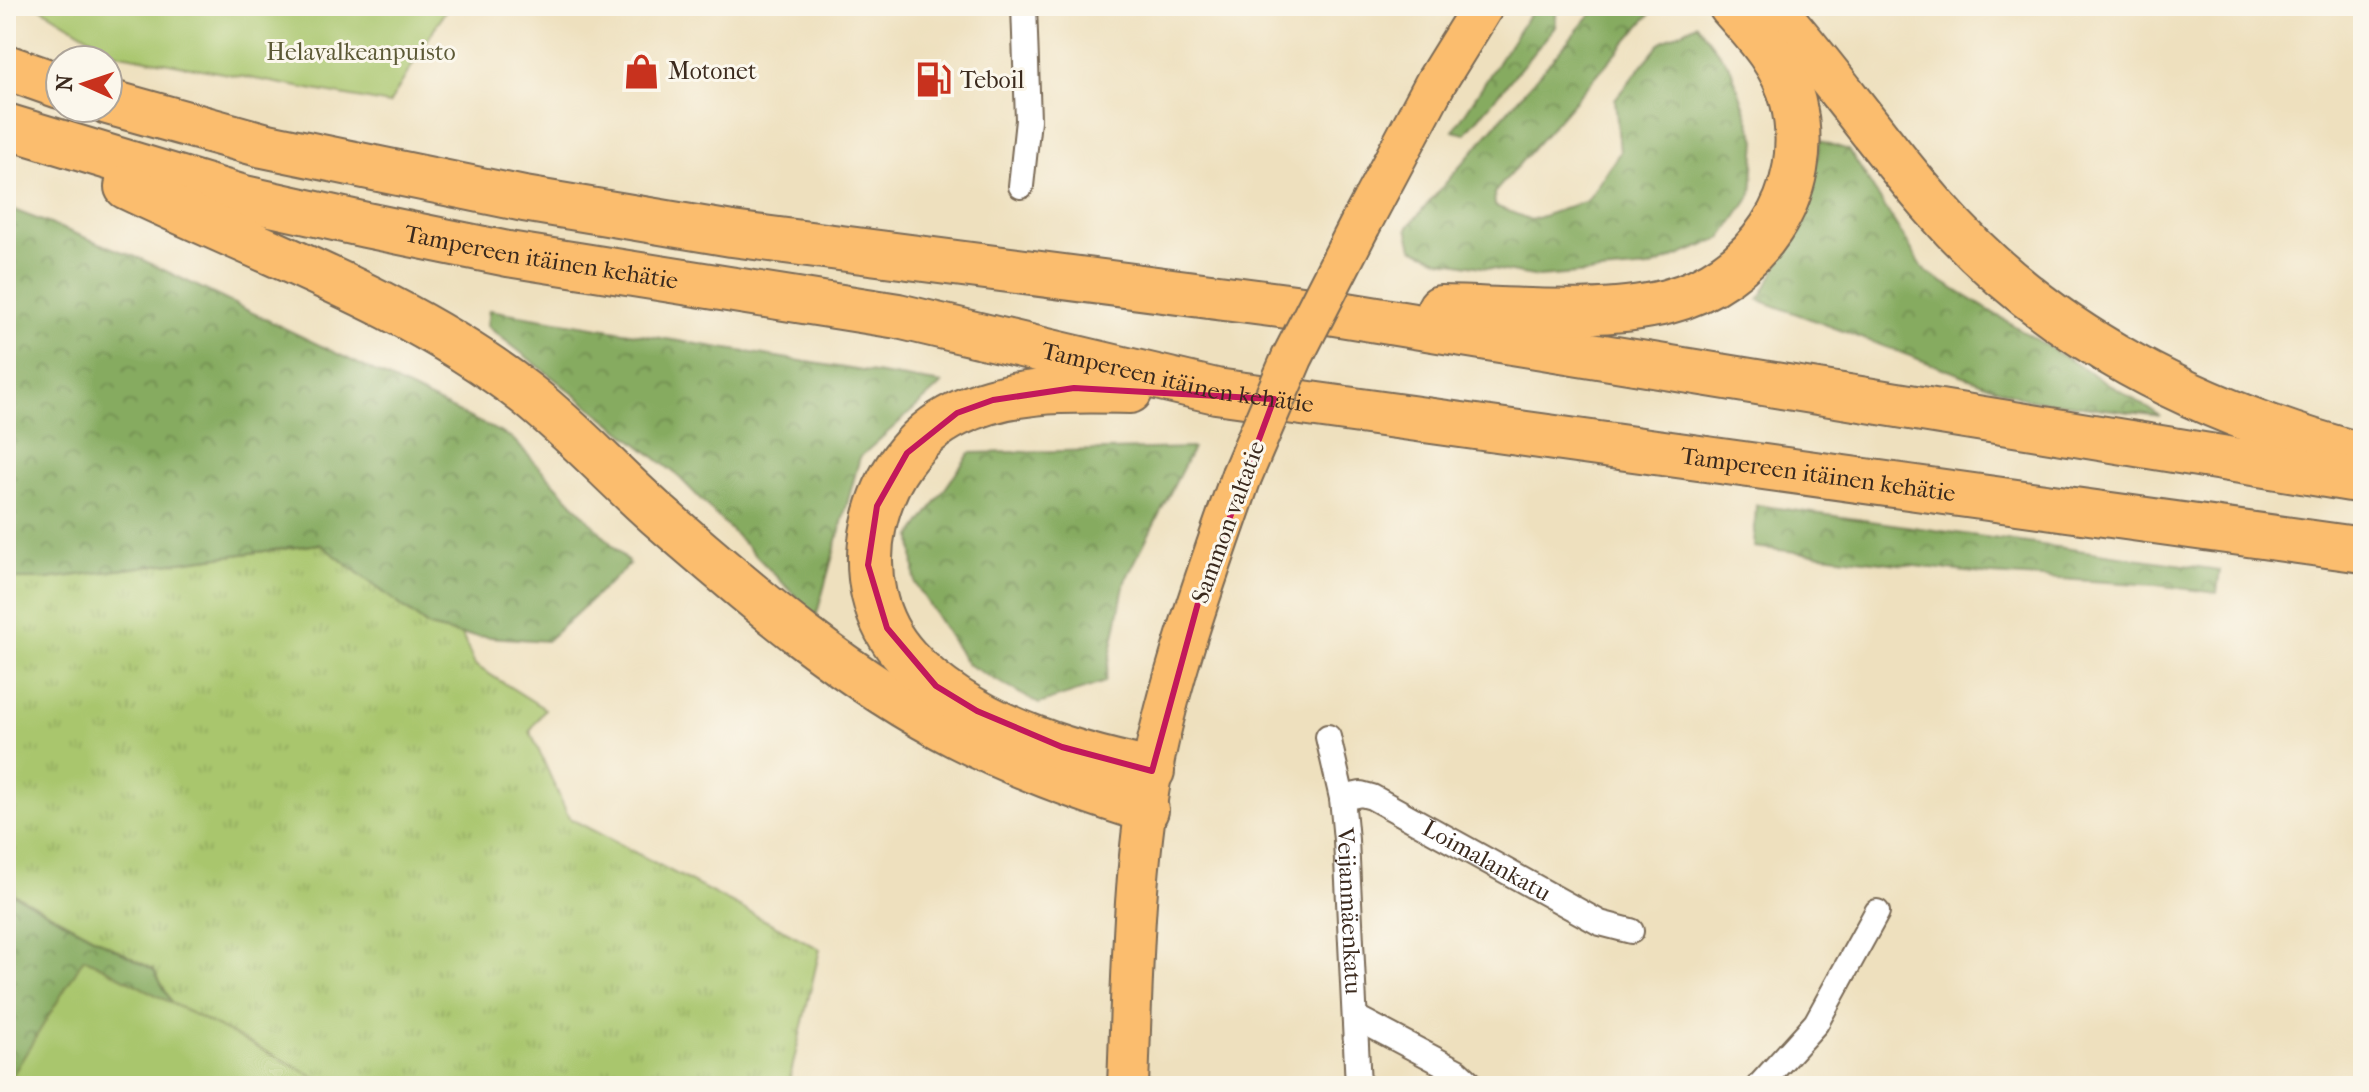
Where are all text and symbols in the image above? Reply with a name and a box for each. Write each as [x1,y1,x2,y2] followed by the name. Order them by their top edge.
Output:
[266,38,456,66] park label: Helavalkeanpuisto
[44,44,124,124] north arrow
[623,52,661,90] shop icon: Motonet
[668,57,757,85] place label: Motonet
[915,61,953,99] fuel station icon: Teboil
[960,66,1025,94] place label: Teboil
[52,74,78,92] text: N
[402,219,680,295] street label: Tampereen itäinen kehätie
[1039,336,1316,418] street label: Tampereen itäinen kehätie
[1186,437,1270,607] street label: Sammon valtatie
[1679,442,1957,507] street label: Tampereen itäinen kehätie
[1418,814,1556,907] street label: Loimalankatu
[1331,826,1368,996] street label: Veijanmäenkatu

